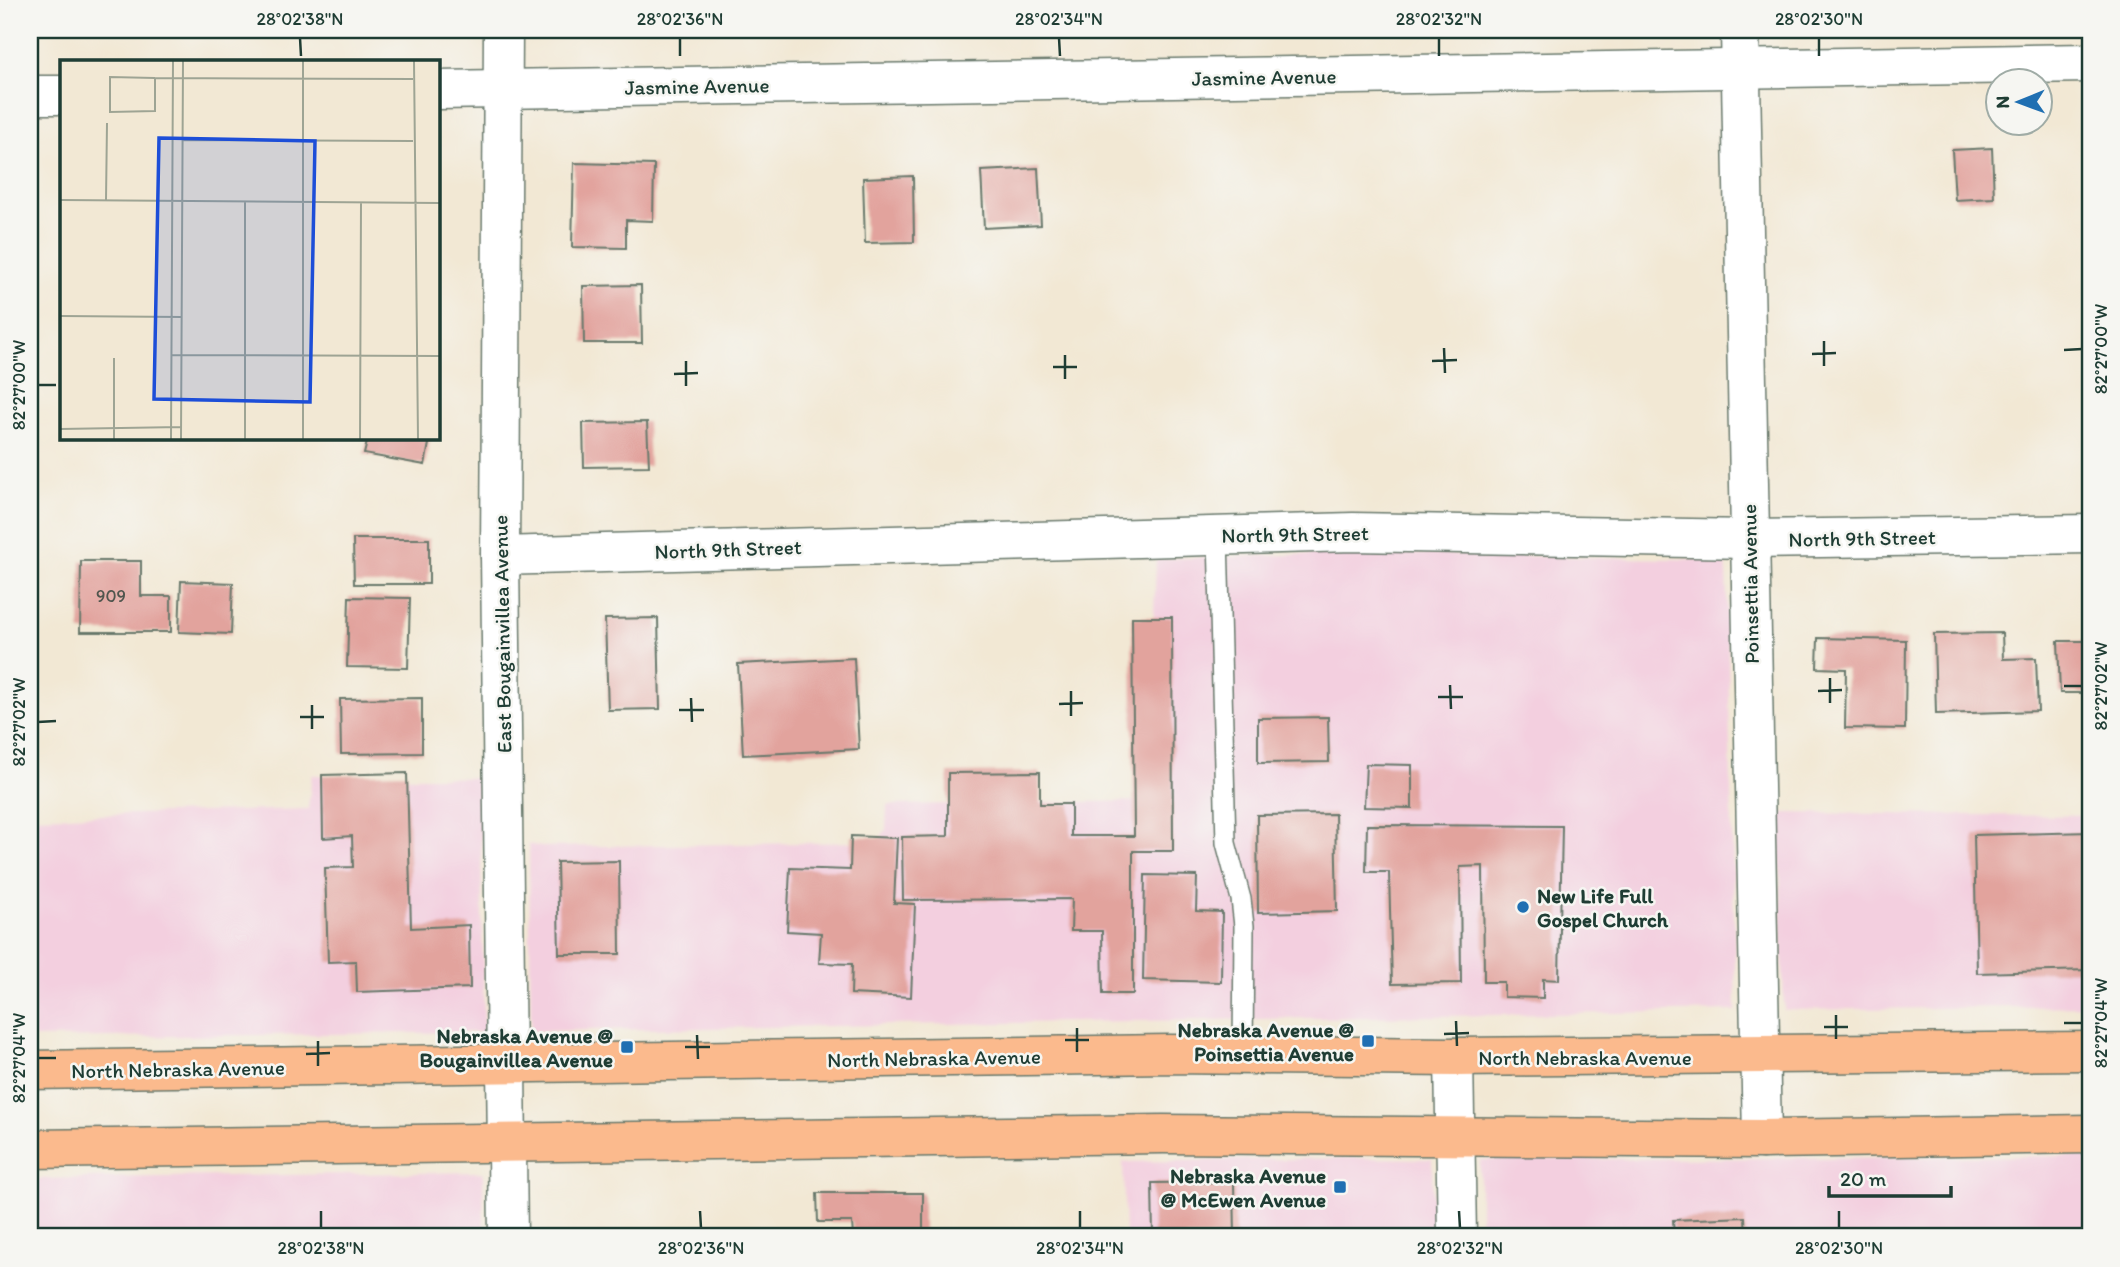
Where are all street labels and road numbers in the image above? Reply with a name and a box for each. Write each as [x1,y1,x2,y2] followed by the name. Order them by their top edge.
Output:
[1191,63,1337,91] street label: Jasmine Avenue
[624,72,770,100] street label: Jasmine Avenue
[1736,504,1764,664] street label: Poinsettia Avenue
[487,515,517,753] street label: East Bougainvillea Avenue
[1221,520,1369,548] street label: North 9th Street
[1788,524,1936,552] street label: North 9th Street
[654,534,802,564] street label: North 9th Street
[827,1044,1041,1072] street label: North Nebraska Avenue
[1478,1045,1692,1070] street label: North Nebraska Avenue
[71,1055,285,1083] street label: North Nebraska Avenue

